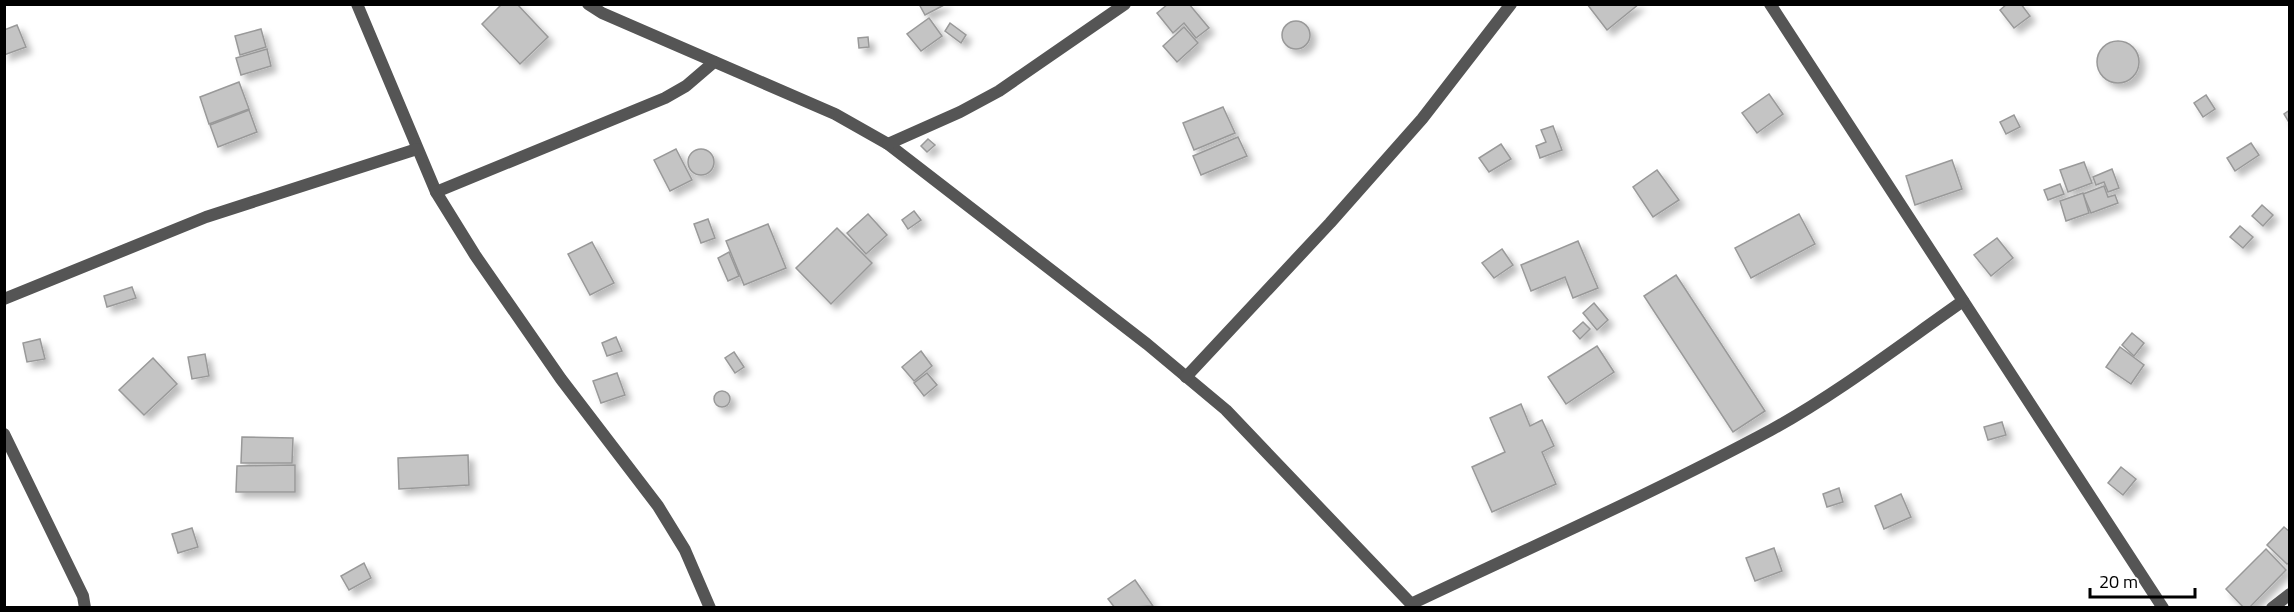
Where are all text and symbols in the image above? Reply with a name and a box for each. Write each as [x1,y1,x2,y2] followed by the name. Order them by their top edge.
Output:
[2090,561,2195,599] scale bar
[2099,568,2138,595] text: 20 m

